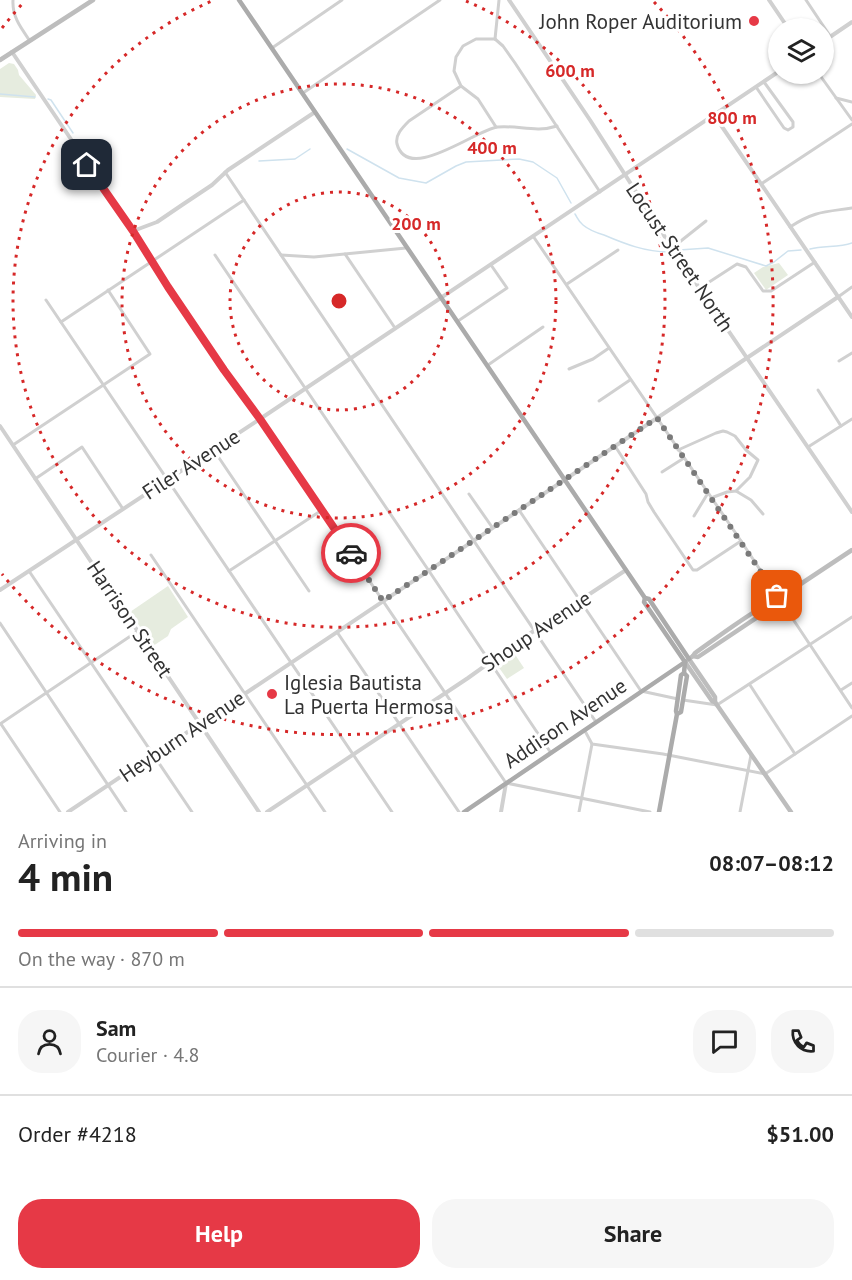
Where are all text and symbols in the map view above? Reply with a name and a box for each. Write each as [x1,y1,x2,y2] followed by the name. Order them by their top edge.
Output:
[538,8,742,35] place label: John Roper Auditorium
[747,14,761,28] marker: John Roper Auditorium
[768,18,834,84] map controls
[768,18,834,84] button: layers
[545,59,595,82] text: 600 m
[707,106,757,129] text: 800 m
[467,136,517,159] text: 400 m
[61,139,112,190] pin
[70,148,103,181] icon: home
[620,177,740,337] street label: Locust Street North
[391,212,441,235] text: 200 m
[329,291,349,311] centre of rings
[137,422,245,506] street label: Filer Avenue
[321,523,381,583] courier
[335,537,368,570] icon: car
[81,555,179,683] street label: Harrison Street
[751,570,802,621] pin
[760,579,793,612] icon: bag
[476,584,596,678] street label: Shoup Avenue
[284,669,454,720] place label: Iglesia Bautista La Puerta Hermosa
[498,672,632,774] street label: Addison Avenue
[114,684,250,788] street label: Heyburn Avenue
[265,687,279,701] marker: Iglesia Bautista La Puerta Hermosa
[18,828,107,854] text: Arriving in
[709,849,834,877] text: 08:07–08:12
[18,851,113,902] text: 4 min
[18,946,185,972] text: On the way · 870 m
[18,1010,81,1073] button: person
[693,1010,756,1073] button: chat
[771,1010,834,1073] button: phone
[96,1014,136,1042] text: Sam
[96,1042,199,1068] text: Courier · 4.8
[18,1120,137,1148] text: Order #4218
[766,1120,834,1148] text: $51.00
[18,1199,420,1268] button: Help
[432,1199,834,1268] button: Share

